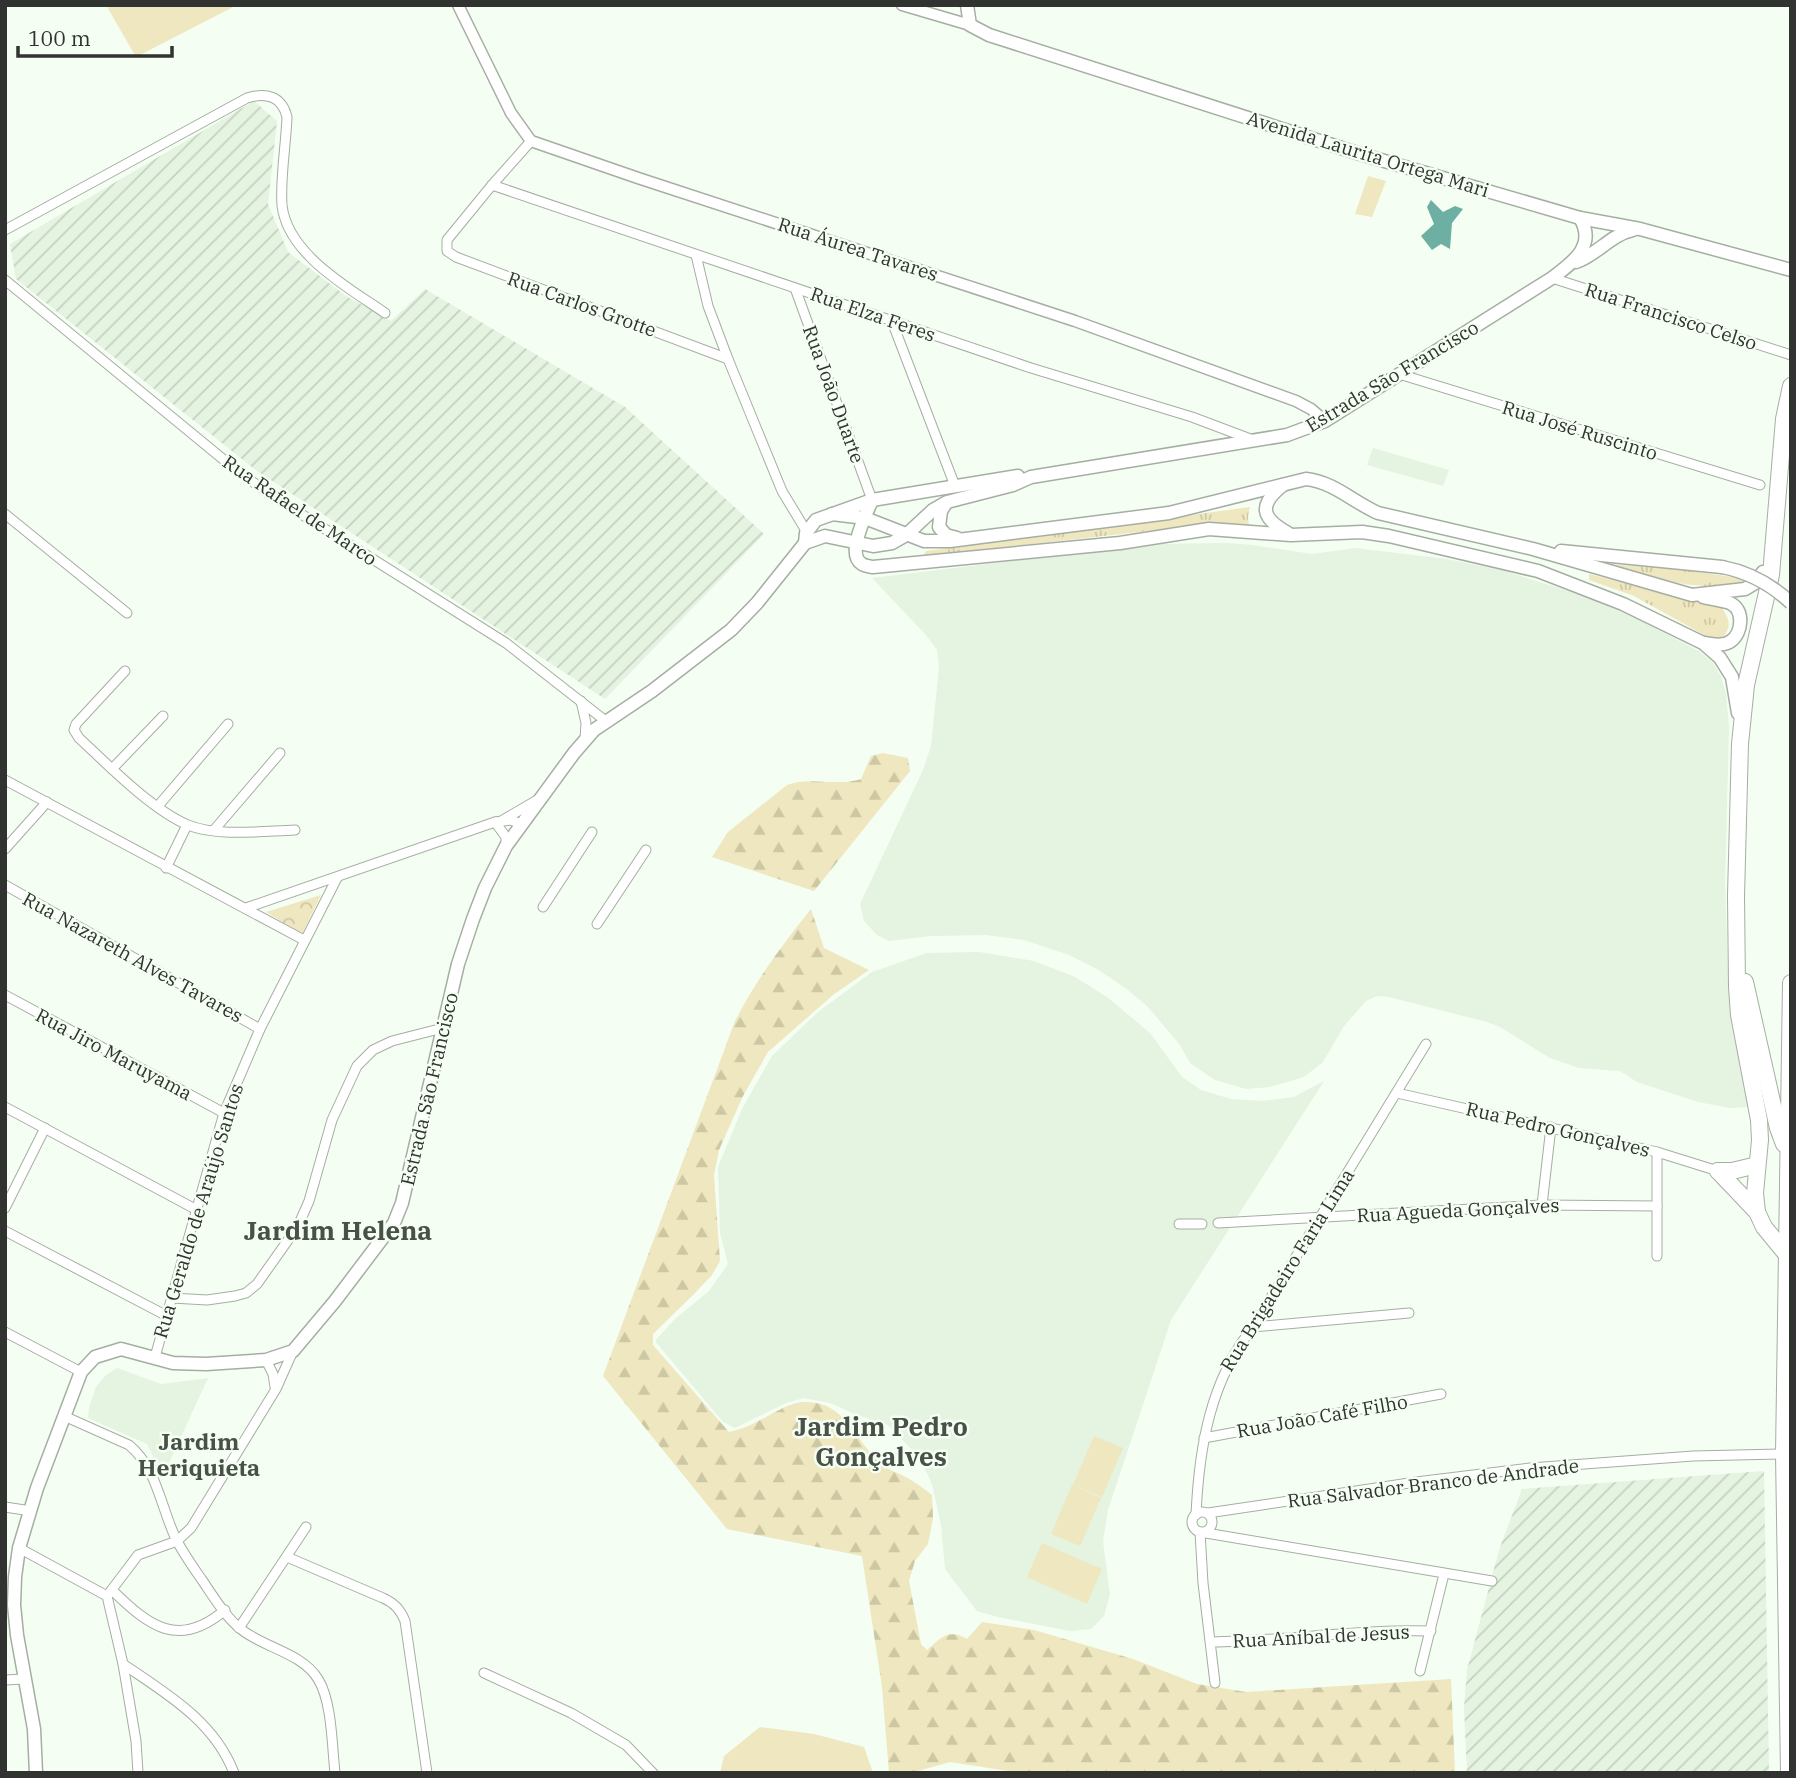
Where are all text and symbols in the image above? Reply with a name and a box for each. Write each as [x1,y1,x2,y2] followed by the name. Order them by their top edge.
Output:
[18,14,172,58] scale bar
[28,24,91,52] text: 100 m
[1244,106,1492,202] street label: Avenida Laurita Ortega Mari
[775,212,941,286] street label: Rua Áurea Tavares
[504,266,660,342] street label: Rua Carlos Grotte
[1582,277,1760,355] street label: Rua Francisco Celso
[807,281,939,347] street label: Rua Elza Feres
[1301,315,1483,437] street label: Estrada São Francisco
[798,322,870,466] street label: Rua João Duarte
[1499,395,1661,465] street label: Rua José Ruscinto
[218,449,382,571] street label: Rua Rafael de Marco
[19,886,247,1028] street label: Rua Nazareth Alves Tavares
[395,990,463,1188] street label: Estrada São Francisco
[32,1003,196,1105] street label: Rua Jiro Maruyama
[148,1081,248,1341] street label: Rua Geraldo de Araújo Santos
[1464,1096,1652,1162] street label: Rua Pedro Gonçalves
[1215,1164,1359,1376] street label: Rua Brigadeiro Faria Lima
[1356,1193,1560,1227] street label: Rua Agueda Gonçalves
[244,1213,432,1247] district label: Jardim Helena
[1235,1389,1409,1443] street label: Rua João Café Filho
[794,1409,968,1473] district label: Jardim Pedro Gonçalves
[138,1426,260,1482] district label: Jardim Heriquieta
[1286,1453,1580,1513] street label: Rua Salvador Branco de Andrade
[1232,1619,1410,1653] street label: Rua Aníbal de Jesus

